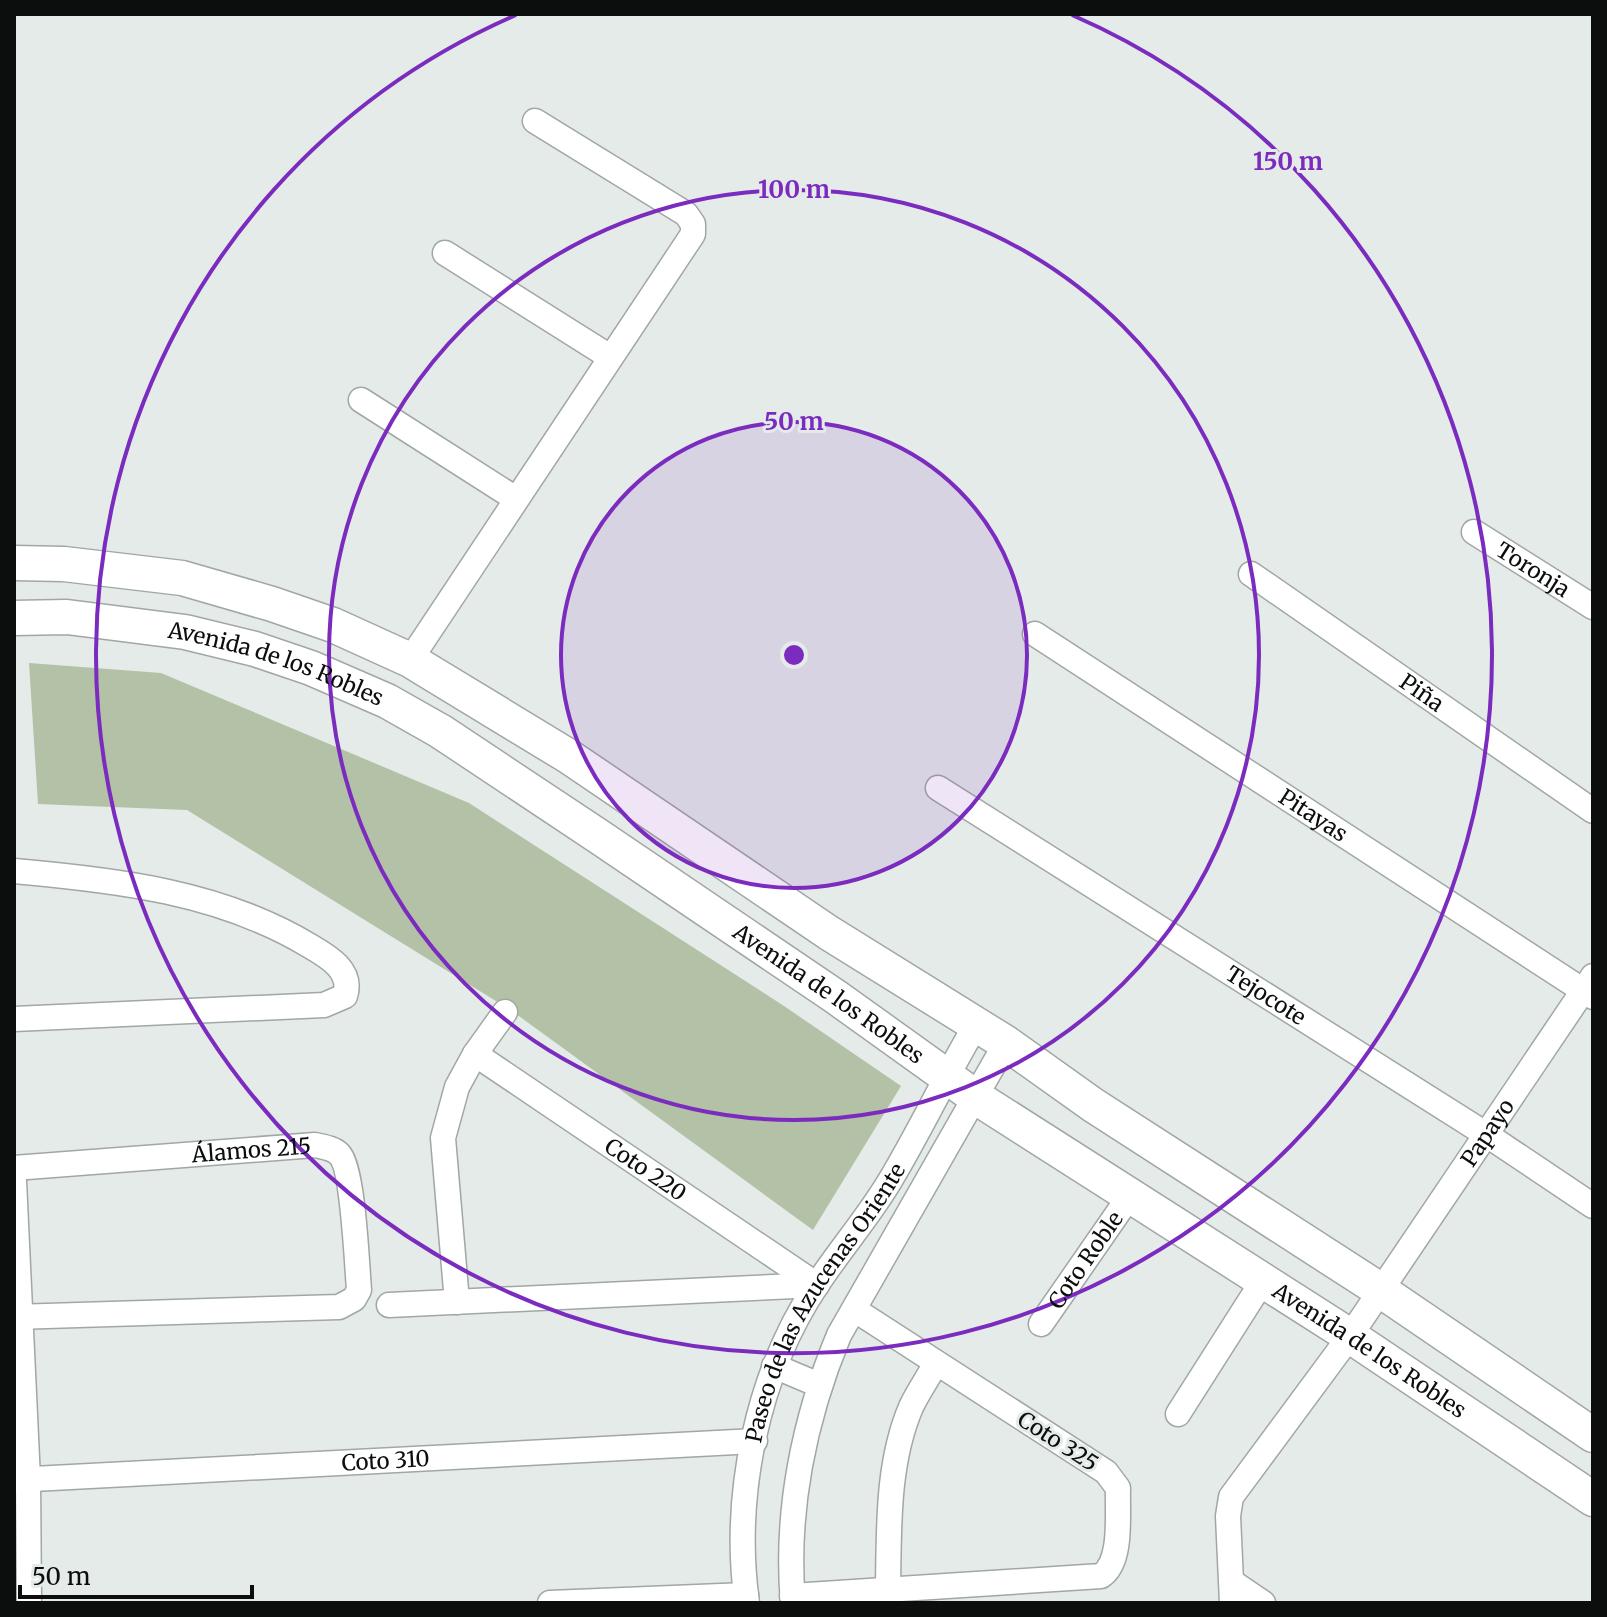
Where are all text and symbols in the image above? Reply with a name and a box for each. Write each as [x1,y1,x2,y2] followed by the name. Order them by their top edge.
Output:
[1253,146,1323,177] text: 150 m
[758,174,830,205] text: 100 m
[764,406,824,437] text: 50 m
[1491,536,1576,603] street label: Toronja
[165,616,388,712] street label: Avenida de los Robles
[780,641,808,669] centre of rings
[1394,667,1450,718] street label: Piña
[1274,782,1353,848] street label: Pitayas
[727,917,930,1070] street label: Avenida de los Robles
[1221,960,1311,1031] street label: Tejocote
[1454,1093,1520,1172] street label: Papayo
[190,1131,312,1168] street label: Álamos 215
[599,1132,692,1207] street label: Coto 220
[739,1158,911,1445] street label: Paseo de las Azucenas Oriente
[1042,1206,1129,1314] street label: Coto Roble
[1267,1276,1472,1424] street label: Avenida de los Robles
[1013,1405,1103,1477] street label: Coto 325
[341,1444,430,1477] street label: Coto 310
[20,1549,252,1599] scale bar
[32,1561,91,1592] text: 50 m

